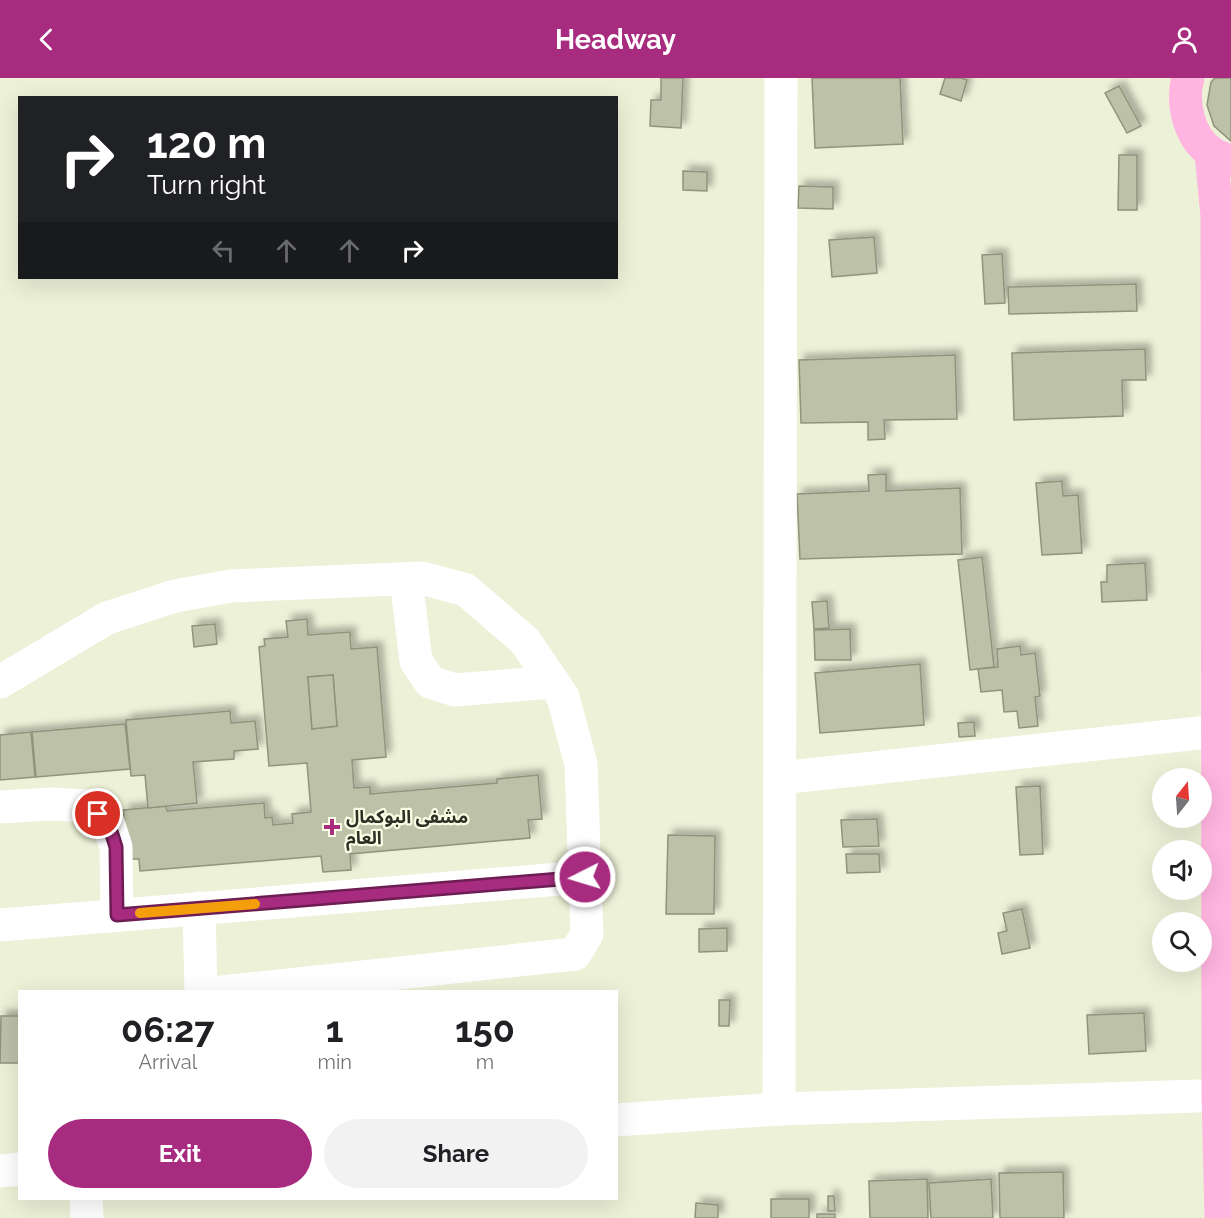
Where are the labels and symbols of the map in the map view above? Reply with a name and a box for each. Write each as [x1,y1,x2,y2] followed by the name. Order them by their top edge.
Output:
[1152,768,1212,828] north arrow
[72,788,123,839] pin
[346,806,468,851] place label: مشفى البوكمال العام
[323,818,341,836] marker: مشفى البوكمال العام
[553,845,617,909] position arrow

